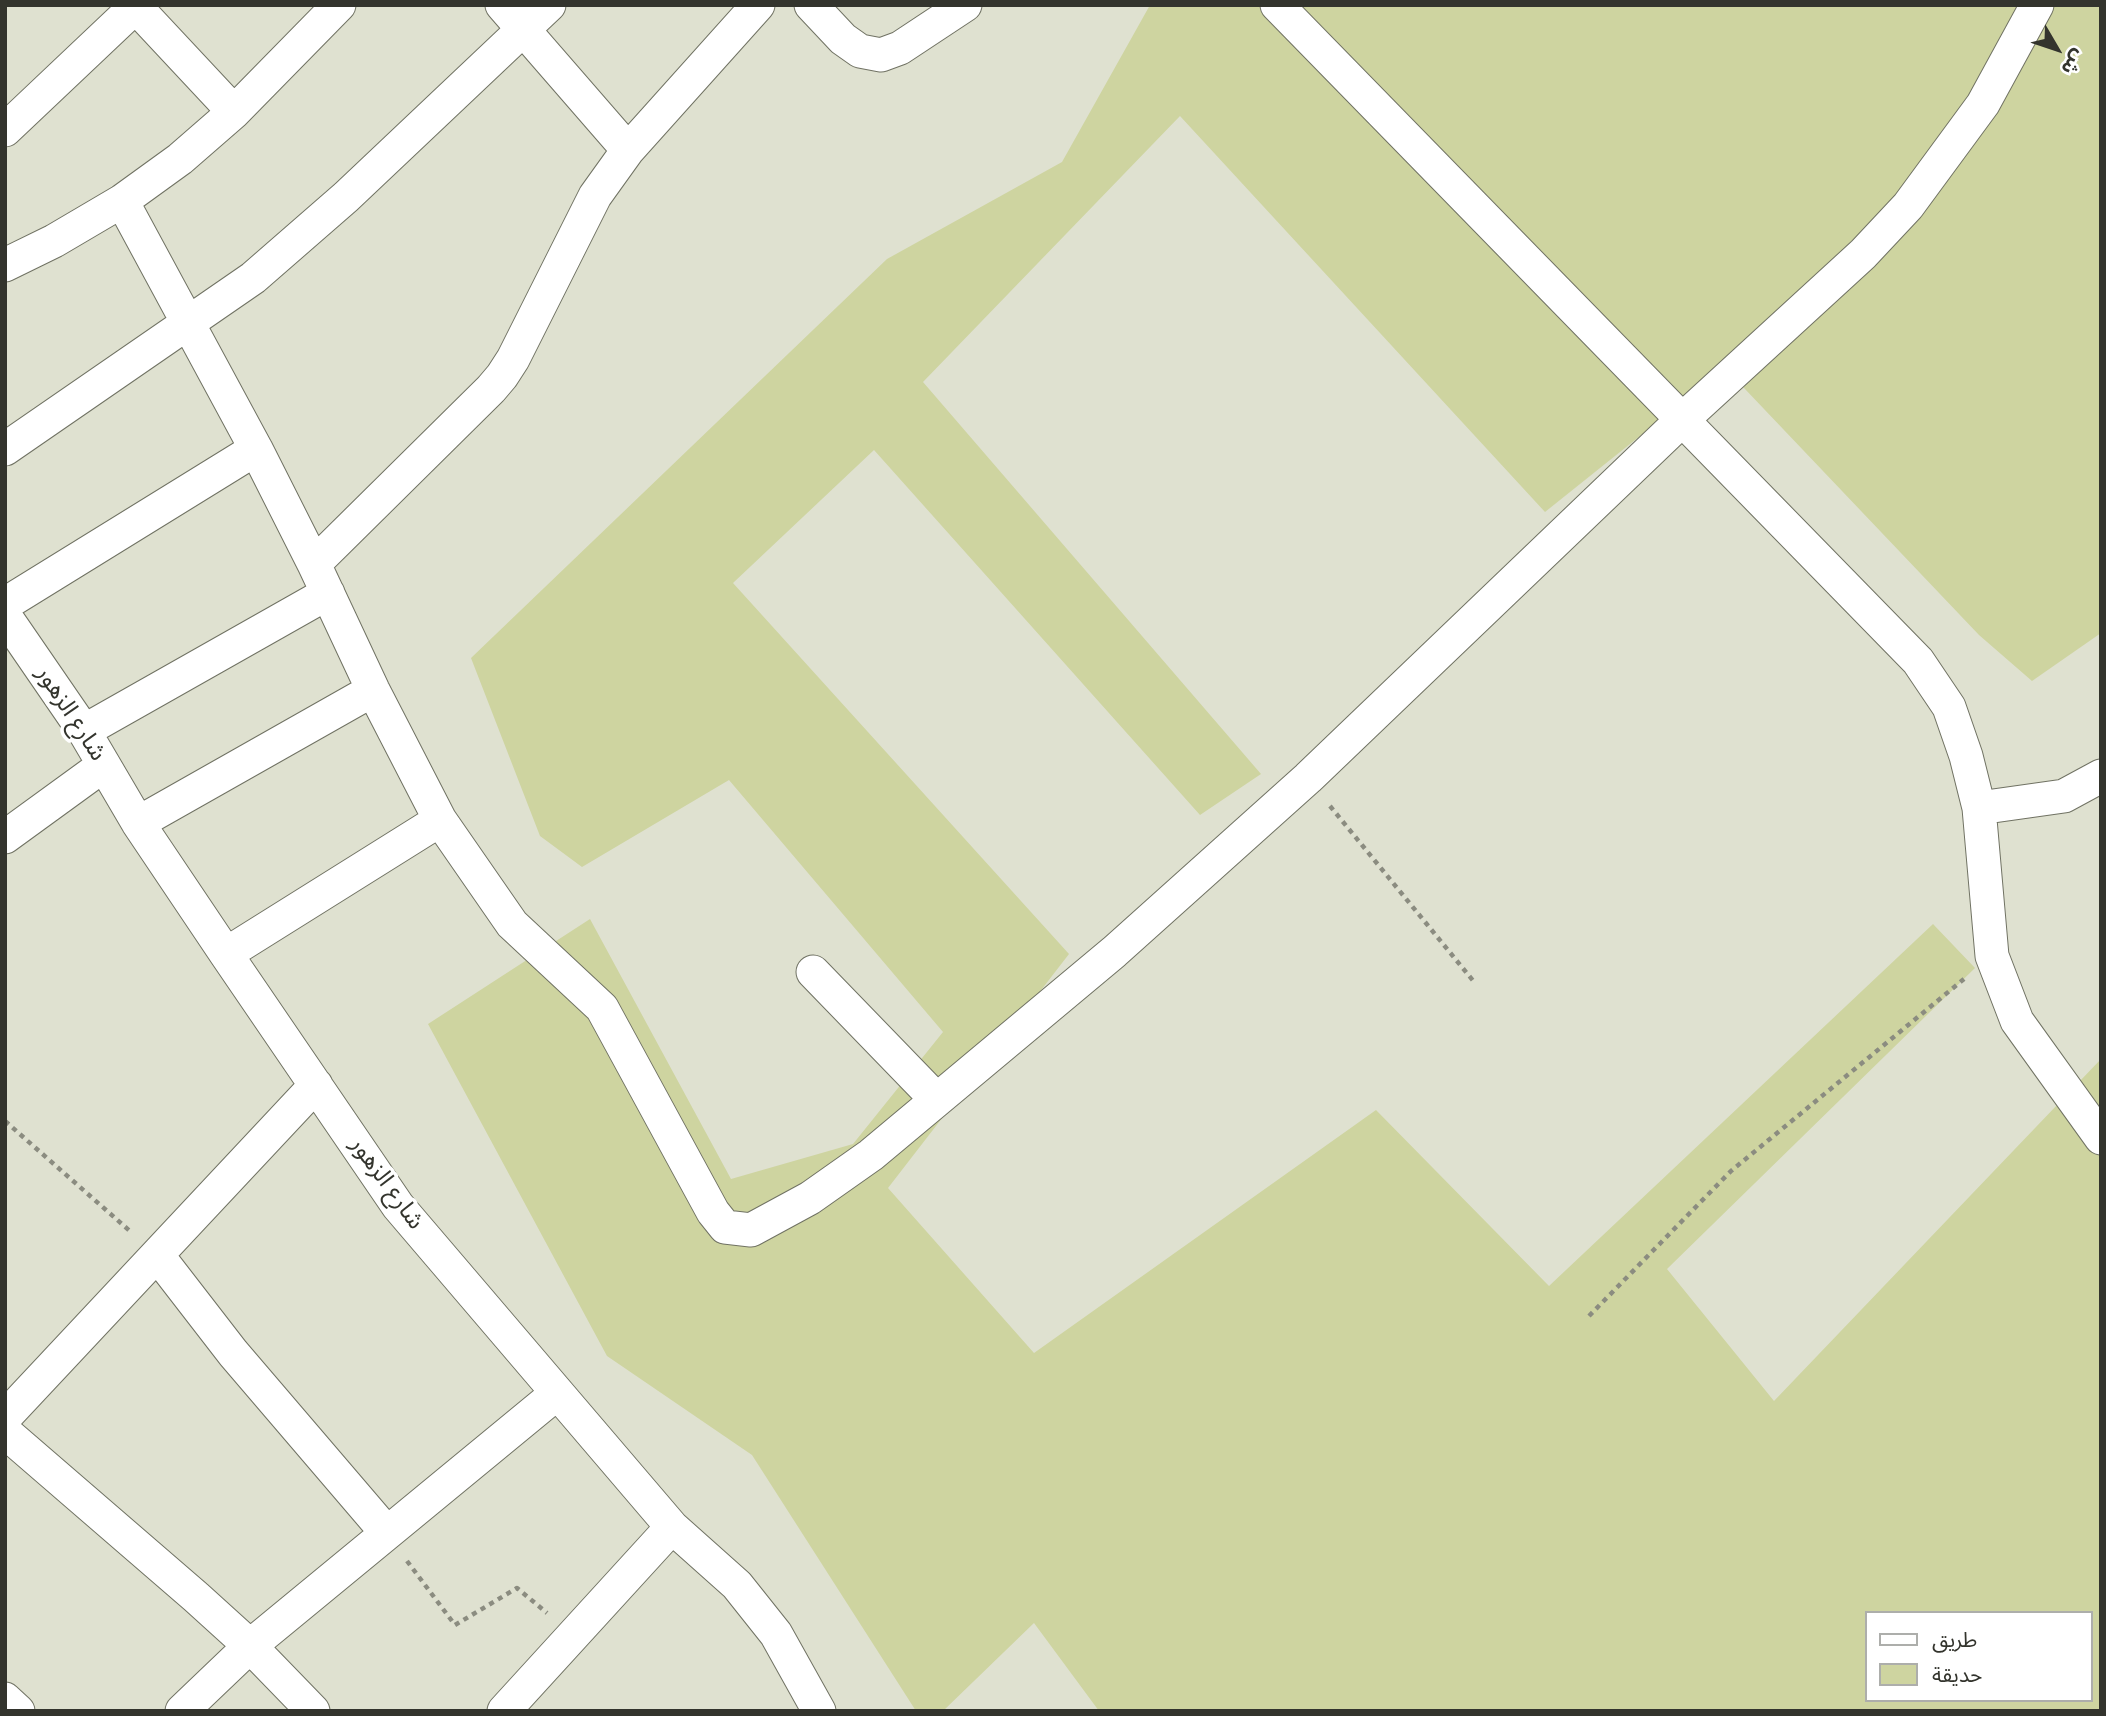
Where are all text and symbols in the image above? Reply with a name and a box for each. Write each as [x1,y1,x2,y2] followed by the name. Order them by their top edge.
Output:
[2022,14,2092,84] north arrow
[2055,44,2092,81] text: ش
[29,661,111,767] street label: شارع الزهور
[343,1132,429,1236] street label: شارع الزهور
[1864,1611,2092,1702] legend
[1932,1626,1977,1654] text: طريق
[1932,1661,1982,1689] text: حديقة

